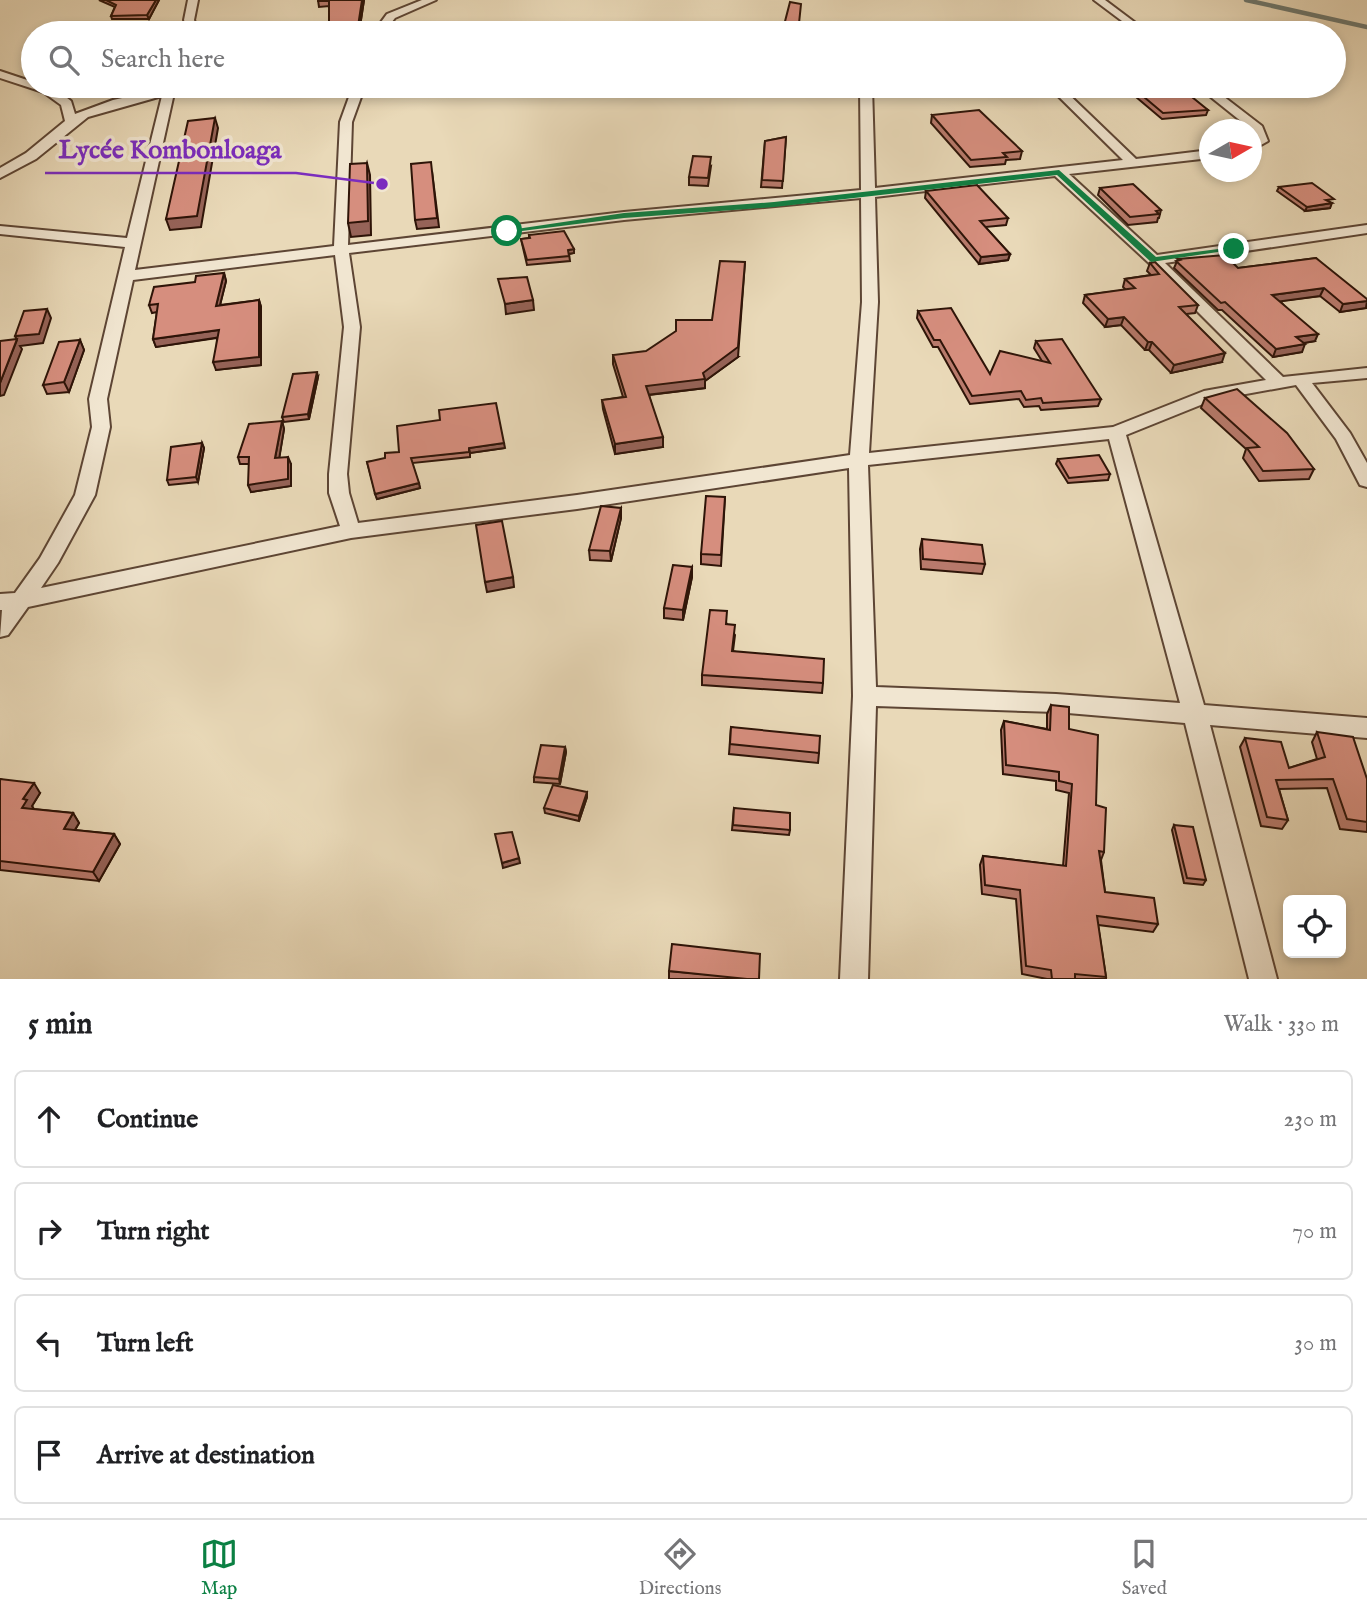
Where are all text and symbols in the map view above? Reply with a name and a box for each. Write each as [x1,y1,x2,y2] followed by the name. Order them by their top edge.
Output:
[21,21,1346,98] search box
[45,41,83,79] icon: search
[101,43,225,76] text: Search here
[1199,119,1262,182] north arrow
[45,126,296,173] callout: Lycée Kombonloaga
[58,134,282,167] text: Lycée Kombonloaga
[491,215,522,246] route start
[1218,233,1249,264] route end
[1283,895,1346,958] map controls
[1283,895,1346,958] button: locate
[28,1006,93,1044] text: 5 min
[1224,1010,1339,1039] text: Walk · 330 m
[30,1100,68,1138] icon: ahead
[97,1103,198,1136] text: Continue
[1284,1105,1337,1134] text: 230 m
[30,1212,68,1250] icon: right
[97,1215,210,1248] text: Turn right
[1292,1217,1337,1246] text: 70 m
[30,1324,68,1362] icon: left
[97,1327,194,1360] text: Turn left
[1294,1329,1337,1358] text: 30 m
[30,1436,68,1474] icon: arrive
[97,1439,315,1472] text: Arrive at destination
[200,1535,238,1601] tab: Map
[639,1535,721,1601] tab: Directions
[1122,1535,1167,1601] tab: Saved

